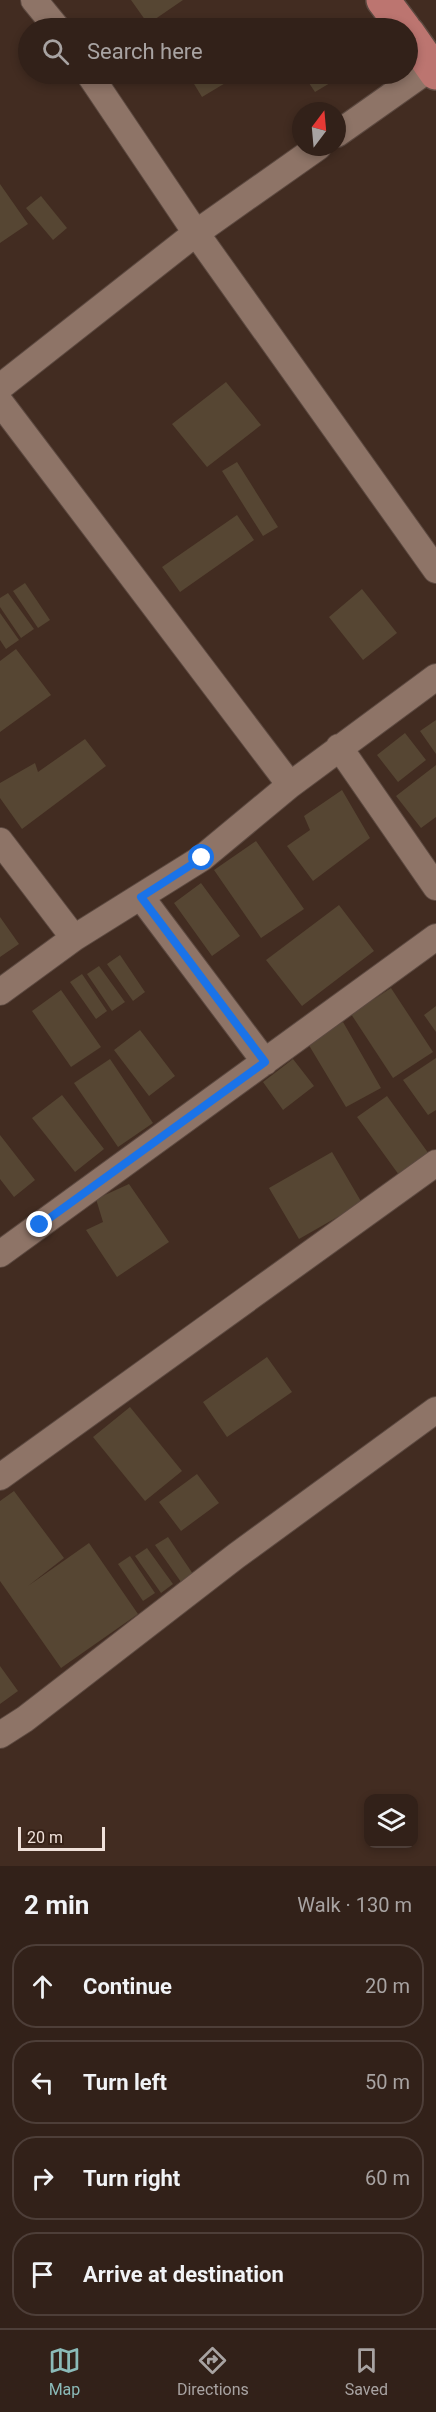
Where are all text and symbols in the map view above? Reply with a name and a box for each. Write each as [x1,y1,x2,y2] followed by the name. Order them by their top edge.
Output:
[18,18,418,84] search box
[39,35,72,68] icon: search
[87,39,203,64] text: Search here
[292,102,346,156] north arrow
[188,844,214,870] route start
[26,1211,52,1237] route end
[364,1794,418,1848] map controls
[364,1794,418,1848] button: layers
[18,1824,105,1852] scale bar
[27,1828,63,1847] text: 20 m
[24,1890,89,1920] text: 2 min
[297,1893,412,1917] text: Walk · 130 m
[26,1970,59,2003] icon: ahead
[83,1974,172,1999] text: Continue
[365,1974,410,1998] text: 20 m
[26,2066,59,2099] icon: left
[83,2070,167,2095] text: Turn left
[365,2070,410,2094] text: 50 m
[26,2162,59,2195] icon: right
[83,2166,180,2191] text: Turn right
[365,2166,410,2190] text: 60 m
[26,2258,59,2291] icon: arrive
[83,2262,284,2287] text: Arrive at destination
[48,2344,81,2399] tab: Map
[177,2344,249,2399] tab: Directions
[345,2344,388,2399] tab: Saved

